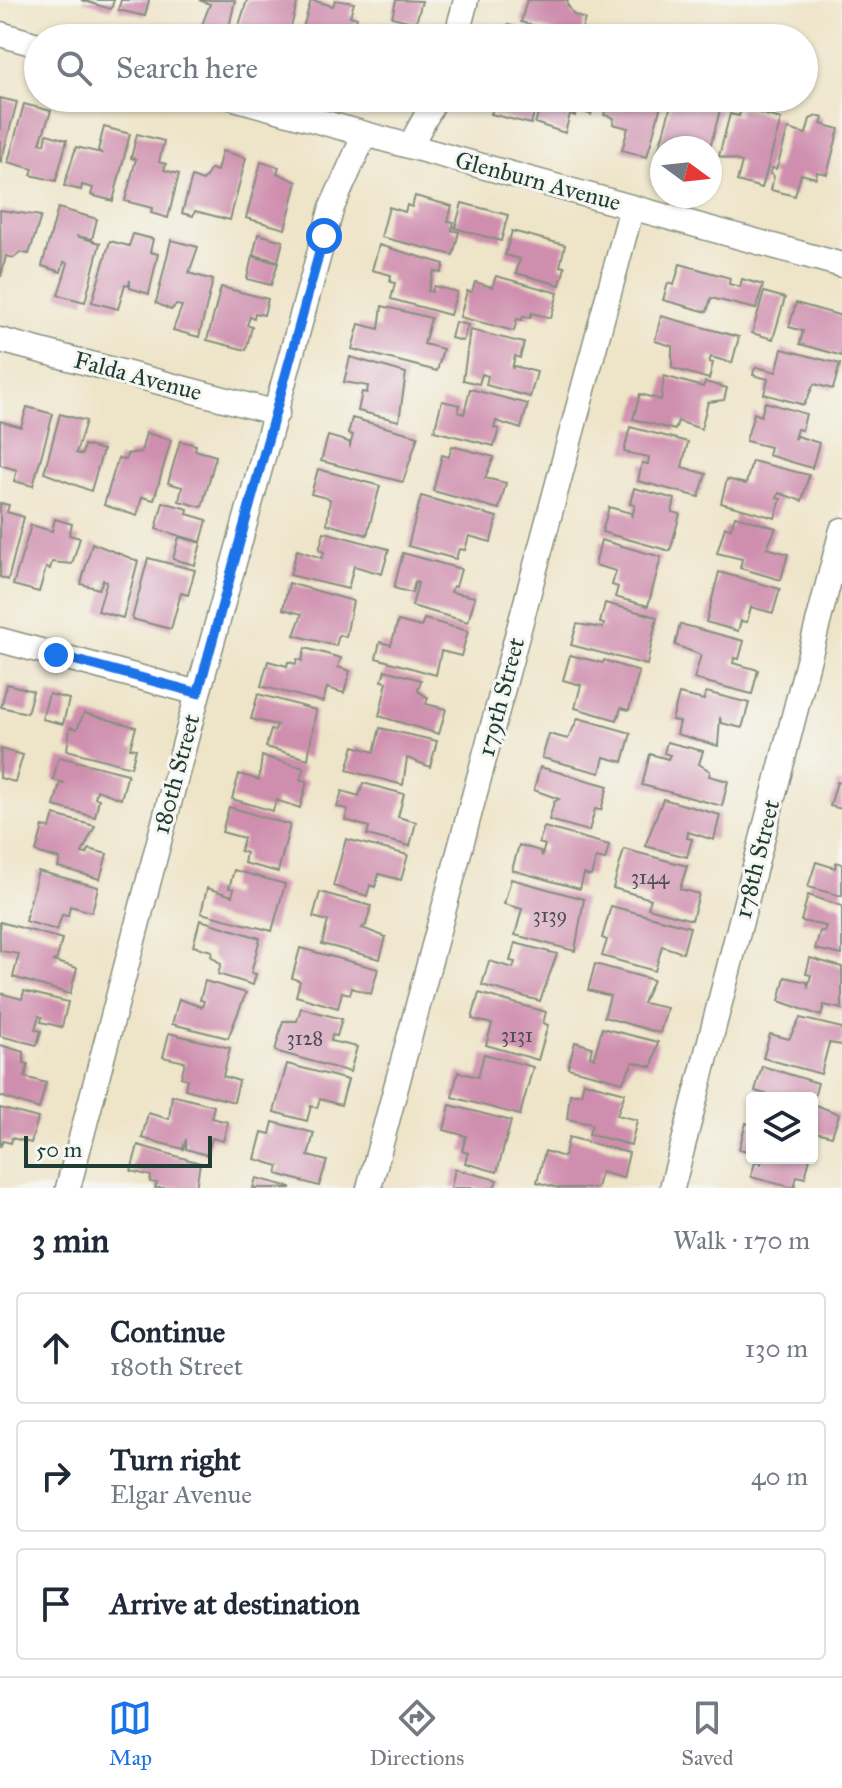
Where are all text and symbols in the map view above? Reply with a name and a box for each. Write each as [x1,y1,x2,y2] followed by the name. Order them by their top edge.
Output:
[24,24,818,112] search box
[52,46,96,90] icon: search
[116,50,258,86] text: Search here
[650,136,722,208] north arrow
[452,144,624,218] street label: Glenburn Avenue
[306,218,342,254] route start
[71,345,205,407] street label: Falda Avenue
[471,634,531,760] street label: 179th Street
[38,637,74,673] route end
[146,710,207,837] street label: 180th Street
[728,796,786,922] street label: 178th Street
[631,865,670,889] house number: 3144
[533,903,567,927] house number: 3139
[501,1023,533,1047] house number: 3131
[287,1026,323,1050] house number: 3128
[746,1092,818,1164] map controls
[746,1092,818,1164] button: layers
[24,1132,212,1168] scale bar
[36,1136,82,1163] text: 50 m
[32,1220,109,1261] text: 3 min
[673,1224,810,1256] text: Walk · 170 m
[110,1314,225,1350] text: Continue
[34,1326,78,1370] icon: ahead
[745,1332,808,1364] text: 130 m
[110,1350,243,1382] text: 180th Street
[110,1442,241,1478] text: Turn right
[34,1454,78,1498] icon: right
[751,1460,808,1492] text: 40 m
[110,1478,252,1510] text: Elgar Avenue
[34,1582,78,1626] icon: arrive
[110,1586,360,1622] text: Arrive at destination
[108,1696,152,1771] tab: Map
[369,1696,464,1771] tab: Directions
[681,1696,733,1771] tab: Saved

